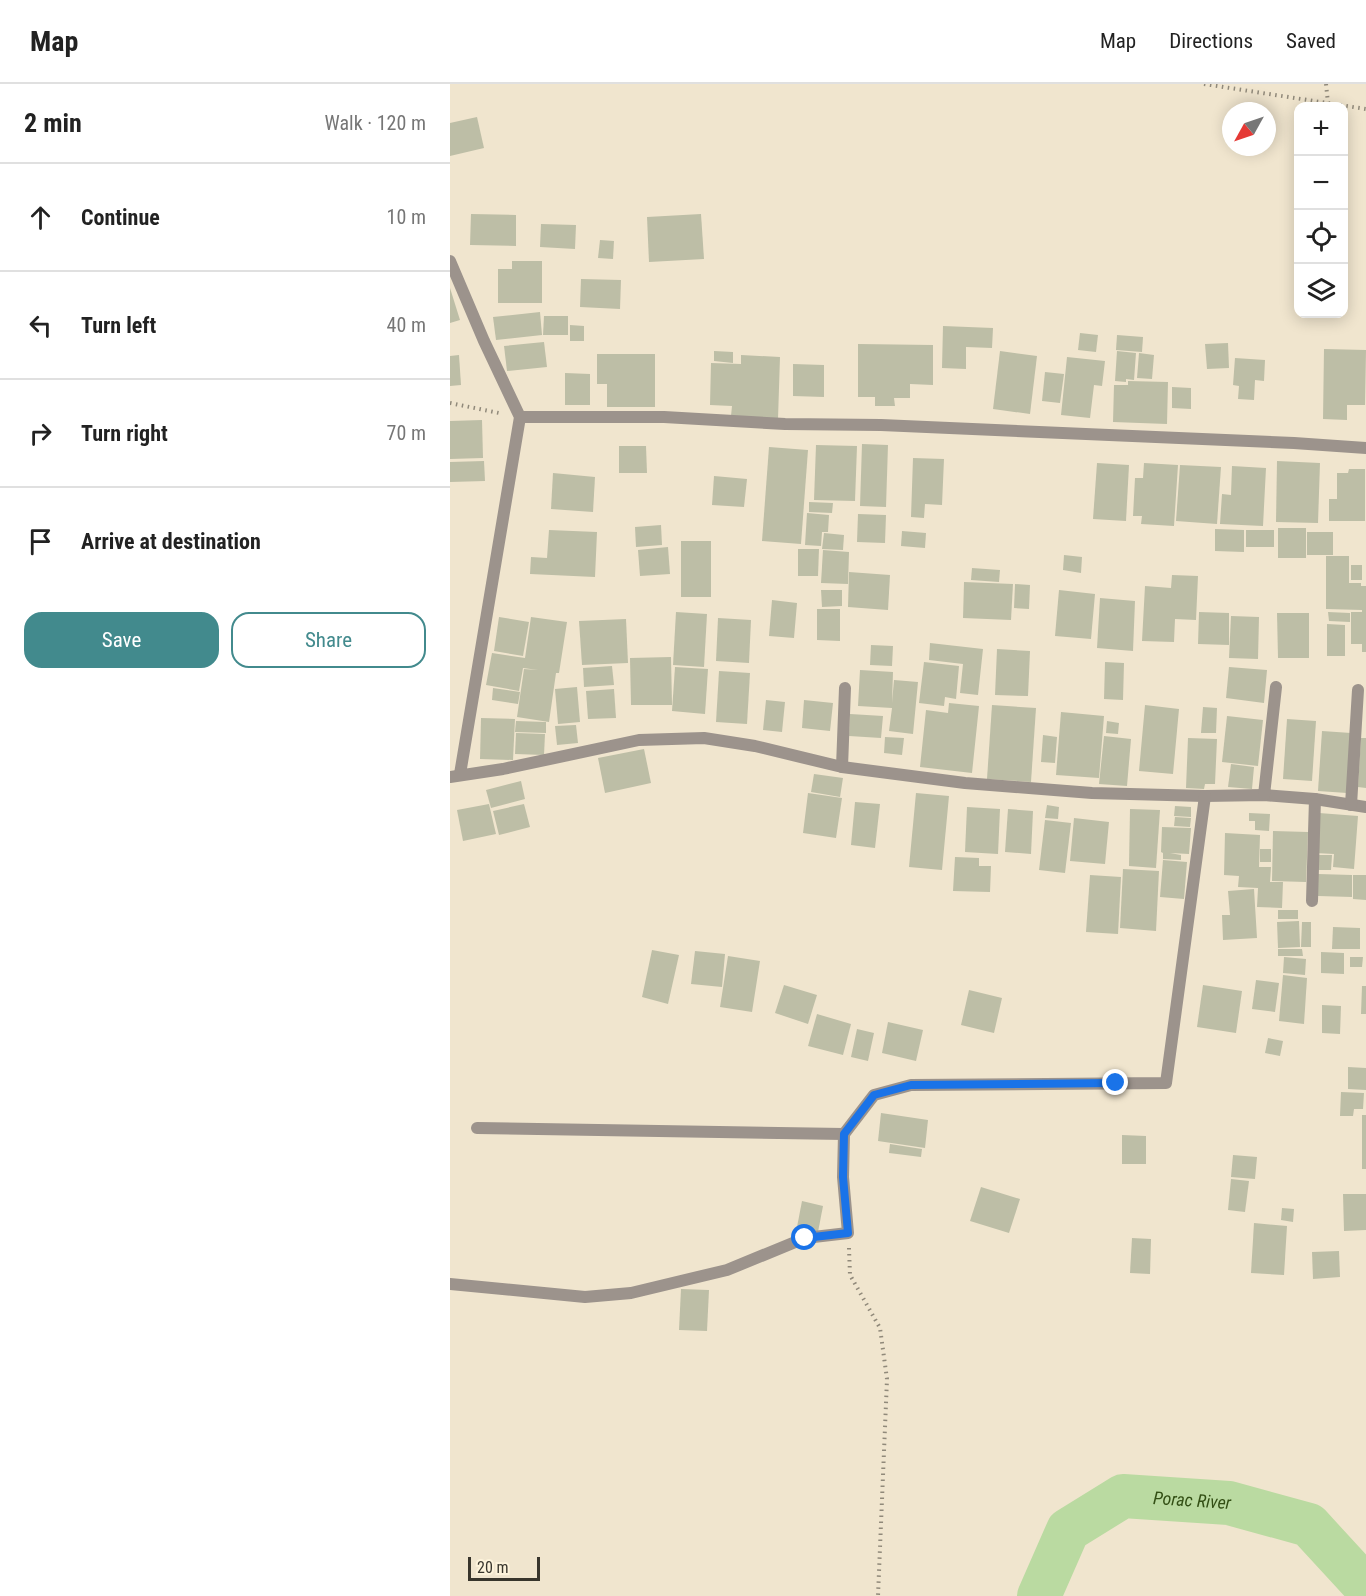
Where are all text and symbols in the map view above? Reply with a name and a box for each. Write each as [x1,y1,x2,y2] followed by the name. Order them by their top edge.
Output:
[30,25,78,58] text: Map
[1100,29,1136,53] text: Map
[1169,29,1253,53] text: Directions
[1286,29,1336,53] text: Saved
[1222,102,1276,156] north arrow
[1294,102,1348,318] map controls
[1294,102,1348,156] button: +
[24,108,82,138] text: 2 min
[325,111,426,135] text: Walk · 120 m
[1294,156,1348,210] button: −
[24,201,57,234] icon: ahead
[81,205,160,230] text: Continue
[387,205,426,229] text: 10 m
[1294,210,1348,264] button: locate
[1294,264,1348,318] button: layers
[24,309,57,342] icon: left
[81,313,156,338] text: Turn left
[387,313,426,337] text: 40 m
[24,417,57,450] icon: right
[81,421,168,446] text: Turn right
[387,421,426,445] text: 70 m
[24,525,57,558] icon: arrive
[81,529,261,554] text: Arrive at destination
[24,612,219,668] button: Save
[231,612,426,668] button: Share
[1102,1069,1128,1095] route end
[791,1224,817,1250] route start
[1153,1487,1232,1513] water label: Porac River
[468,1554,540,1582] scale bar
[477,1558,509,1577] text: 20 m

